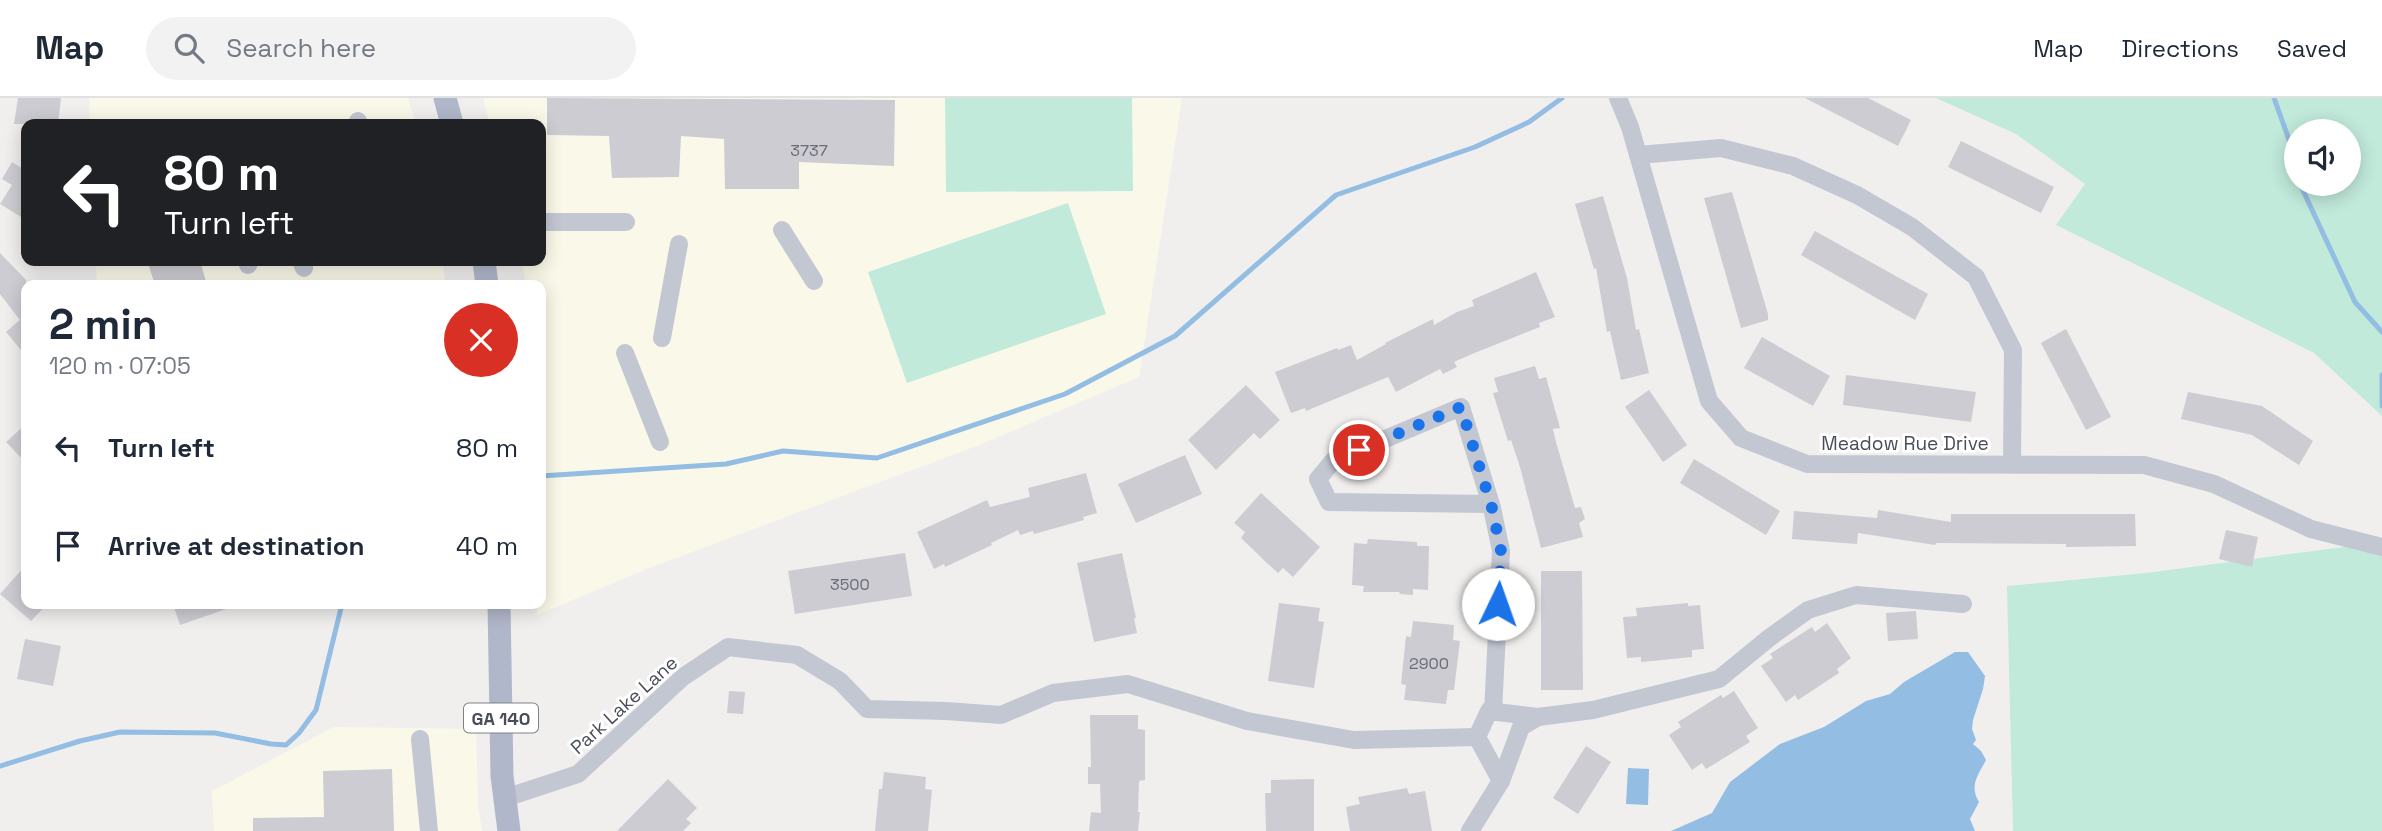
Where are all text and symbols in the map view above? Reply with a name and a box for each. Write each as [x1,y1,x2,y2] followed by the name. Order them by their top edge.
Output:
[146,17,636,80] search box
[35,27,104,69] text: Map
[170,29,208,67] icon: search
[226,31,376,65] text: Search here
[2033,33,2083,64] text: Map
[2121,33,2239,64] text: Directions
[2277,33,2347,64] text: Saved
[2284,119,2361,196] map controls
[2284,119,2361,196] button: sound
[790,140,828,161] house number: 3737
[164,142,279,204] text: 80 m
[49,147,140,238] icon: left
[164,203,294,243] text: Turn left
[49,298,158,351] text: 2 min
[444,303,518,377] button: close
[49,351,191,381] text: 120 m · 07:05
[1329,420,1389,480] pin
[49,429,87,467] icon: left
[108,431,215,465] text: Turn left
[456,431,518,465] text: 80 m
[1340,431,1378,469] icon: arrive
[1821,431,1989,456] street label: Meadow Rue Drive
[49,527,87,565] icon: arrive
[108,529,365,563] text: Arrive at destination
[456,529,518,563] text: 40 m
[1461,567,1535,641] position arrow
[830,574,870,595] house number: 3500
[565,650,683,760] street label: Park Lake Lane
[1409,653,1449,674] house number: 2900
[464,704,538,732] road number: GA 140

